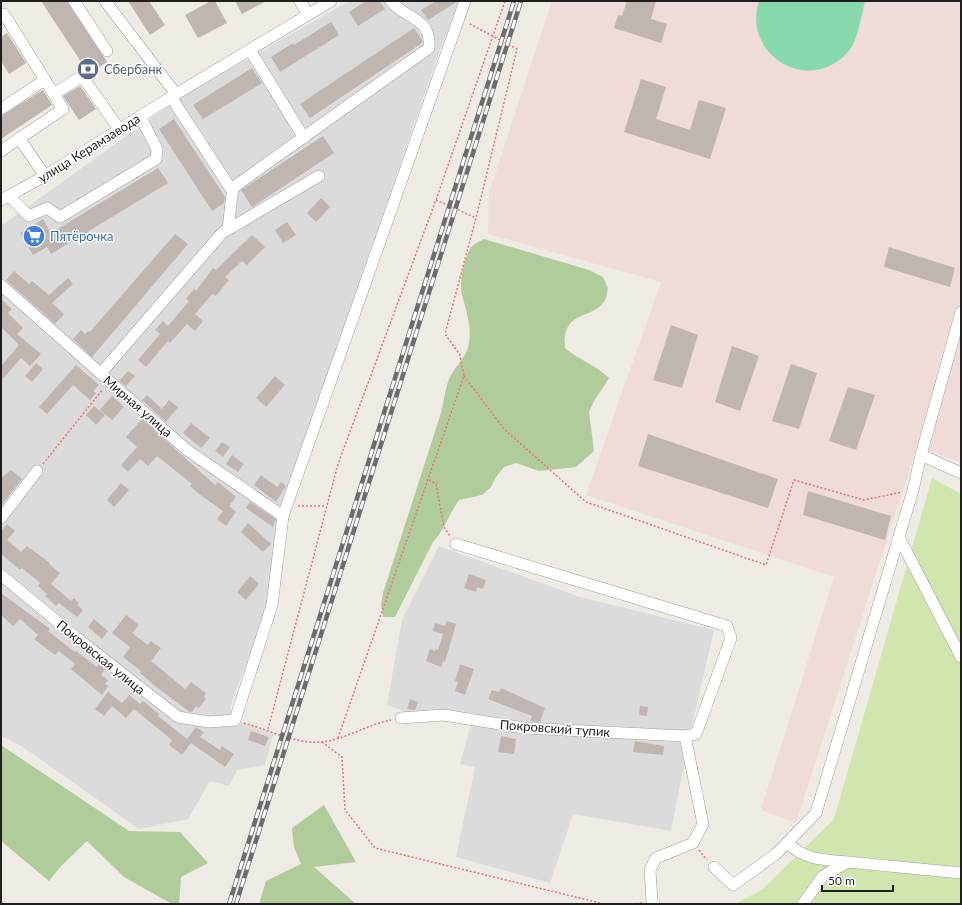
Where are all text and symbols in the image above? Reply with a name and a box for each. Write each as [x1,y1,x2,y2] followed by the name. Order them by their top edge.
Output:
[75,56,101,82] bank icon: Сбербанк
[104,61,163,77] place label: Сбербанк
[35,110,143,186] street label: улица Керамзавода
[21,223,47,249] supermarket icon: Пятёрочка
[50,228,114,244] place label: Пятёрочка
[100,372,176,440] street label: Мирная улица
[54,616,148,698] street label: Покровская улица
[499,716,611,740] street label: Покровский тупик
[822,867,893,893] scale bar
[828,873,855,888] text: 50 m

